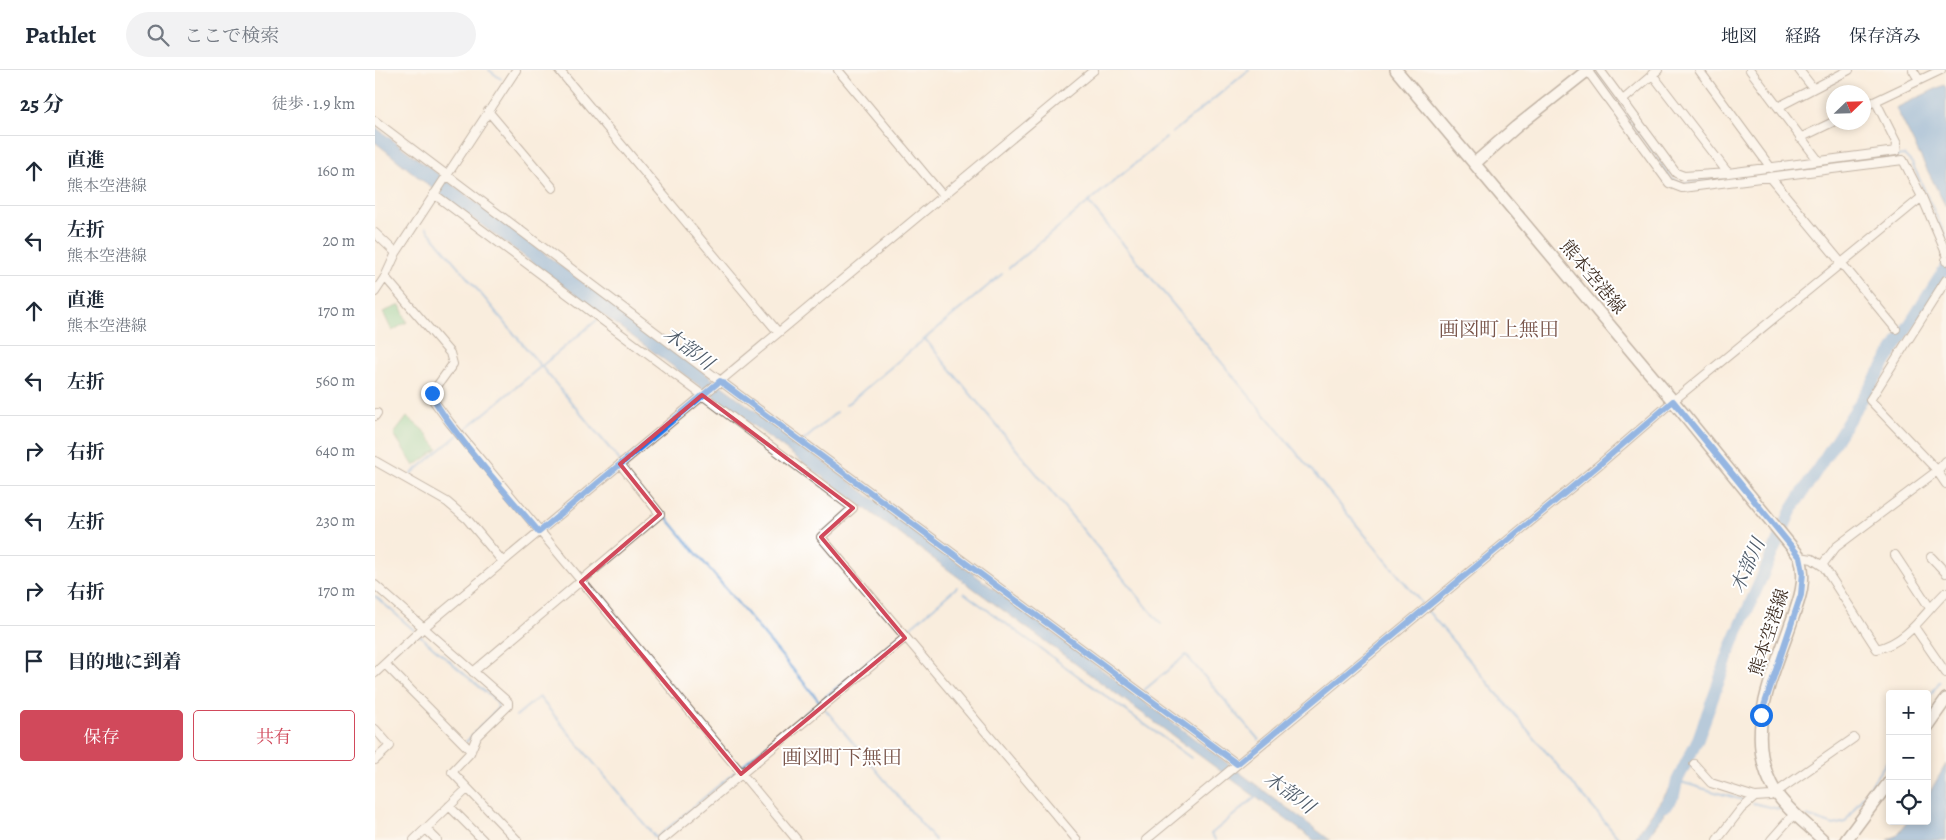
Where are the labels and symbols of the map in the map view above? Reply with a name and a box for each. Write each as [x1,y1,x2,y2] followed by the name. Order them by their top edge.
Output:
[1826,85,1871,130] north arrow
[1555,235,1631,319] street label: 熊本空港線
[1439,316,1559,343] district label: 画図町上無田
[658,321,721,378] water label: 木部川
[421,382,444,405] route end
[1724,532,1772,597] water label: 木部川
[1744,585,1794,679] street label: 熊本空港線
[1750,704,1773,727] route start
[782,744,902,771] district label: 画図町下無田
[1259,766,1322,821] water label: 木部川

